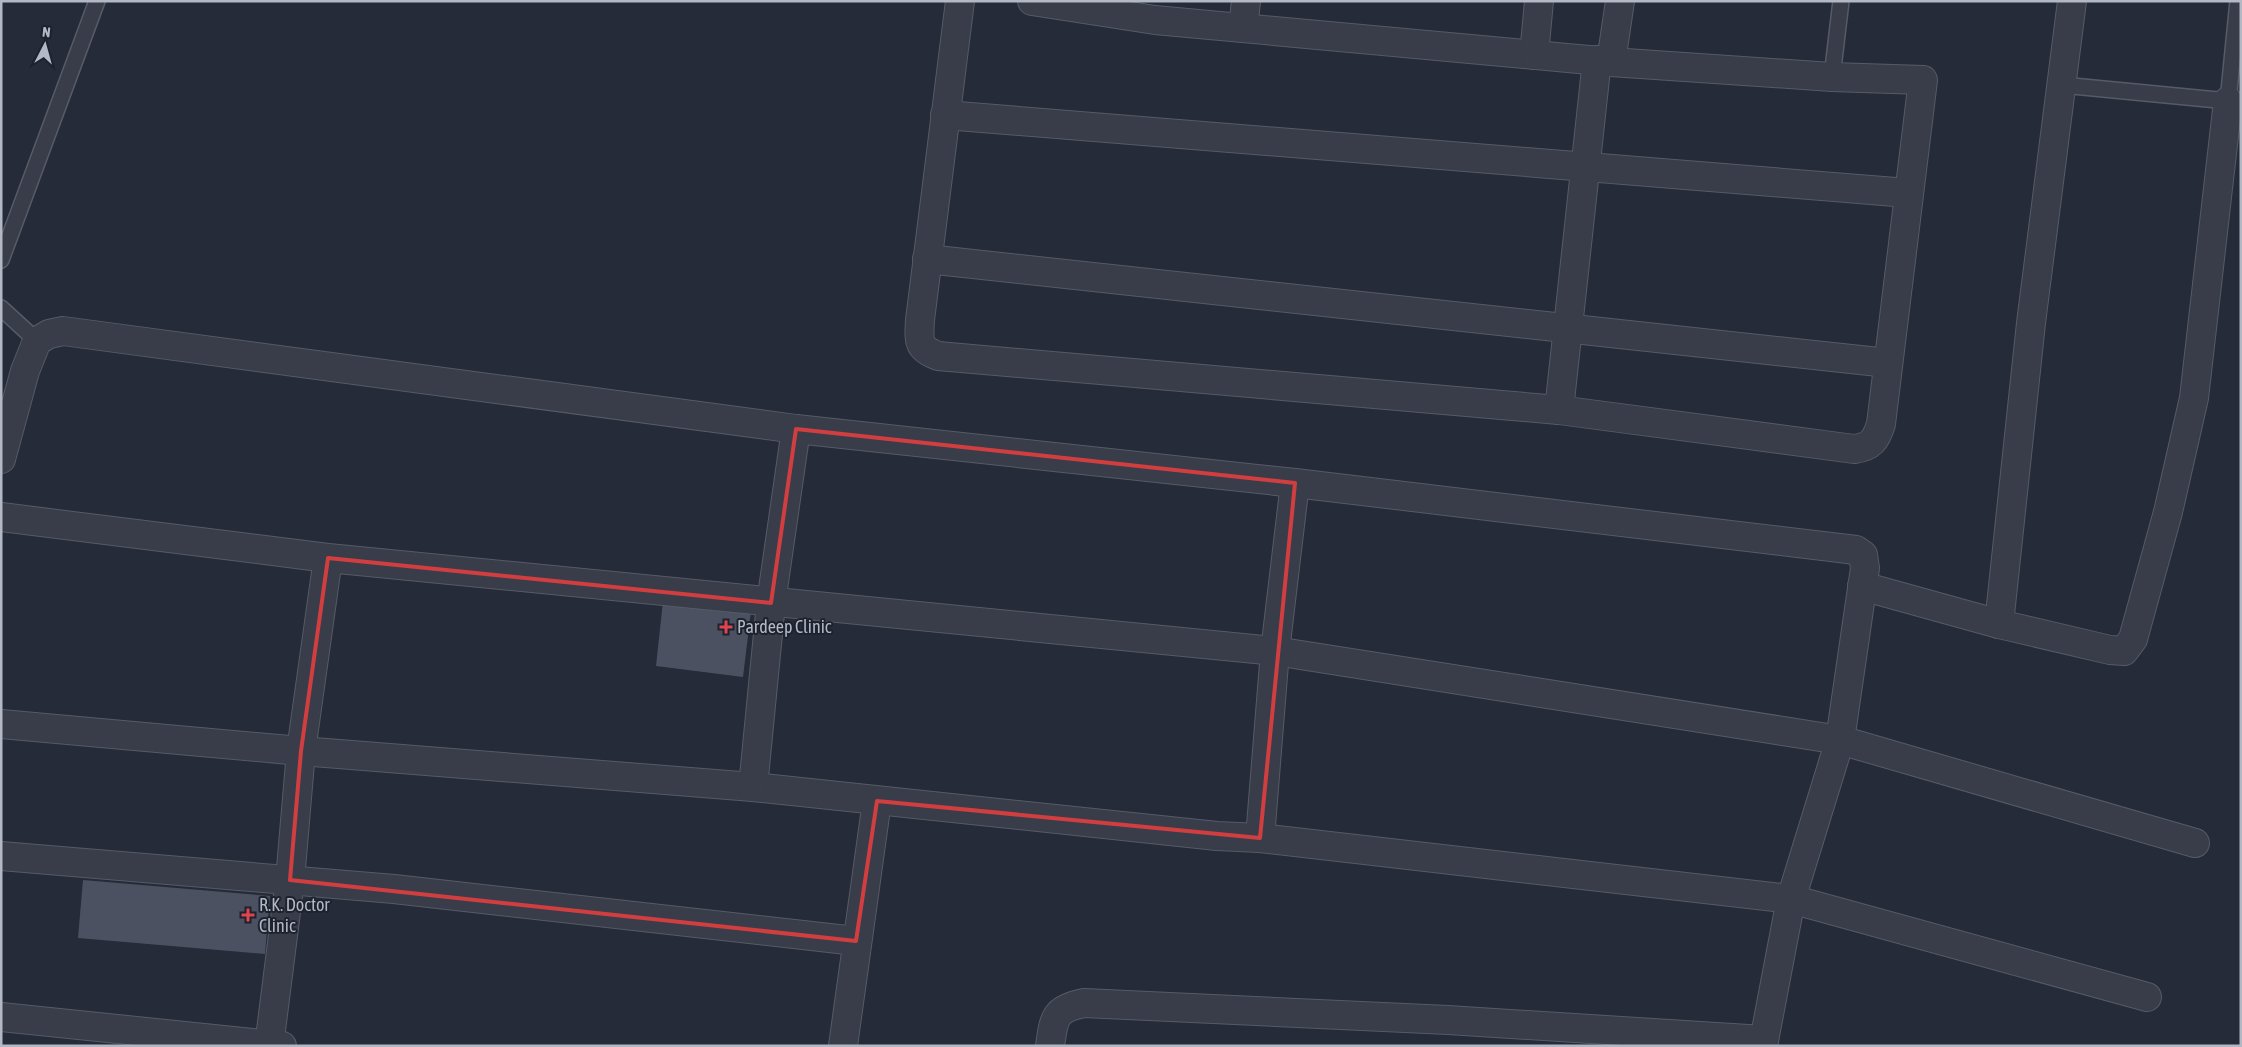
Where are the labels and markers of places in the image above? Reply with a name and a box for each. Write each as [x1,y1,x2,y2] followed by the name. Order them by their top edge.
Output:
[737,616,832,637] place label: Pardeep Clinic
[719,620,733,634] marker: Pardeep Clinic
[259,894,330,936] place label: R.K. Doctor Clinic
[241,908,255,922] marker: R.K. Doctor Clinic

